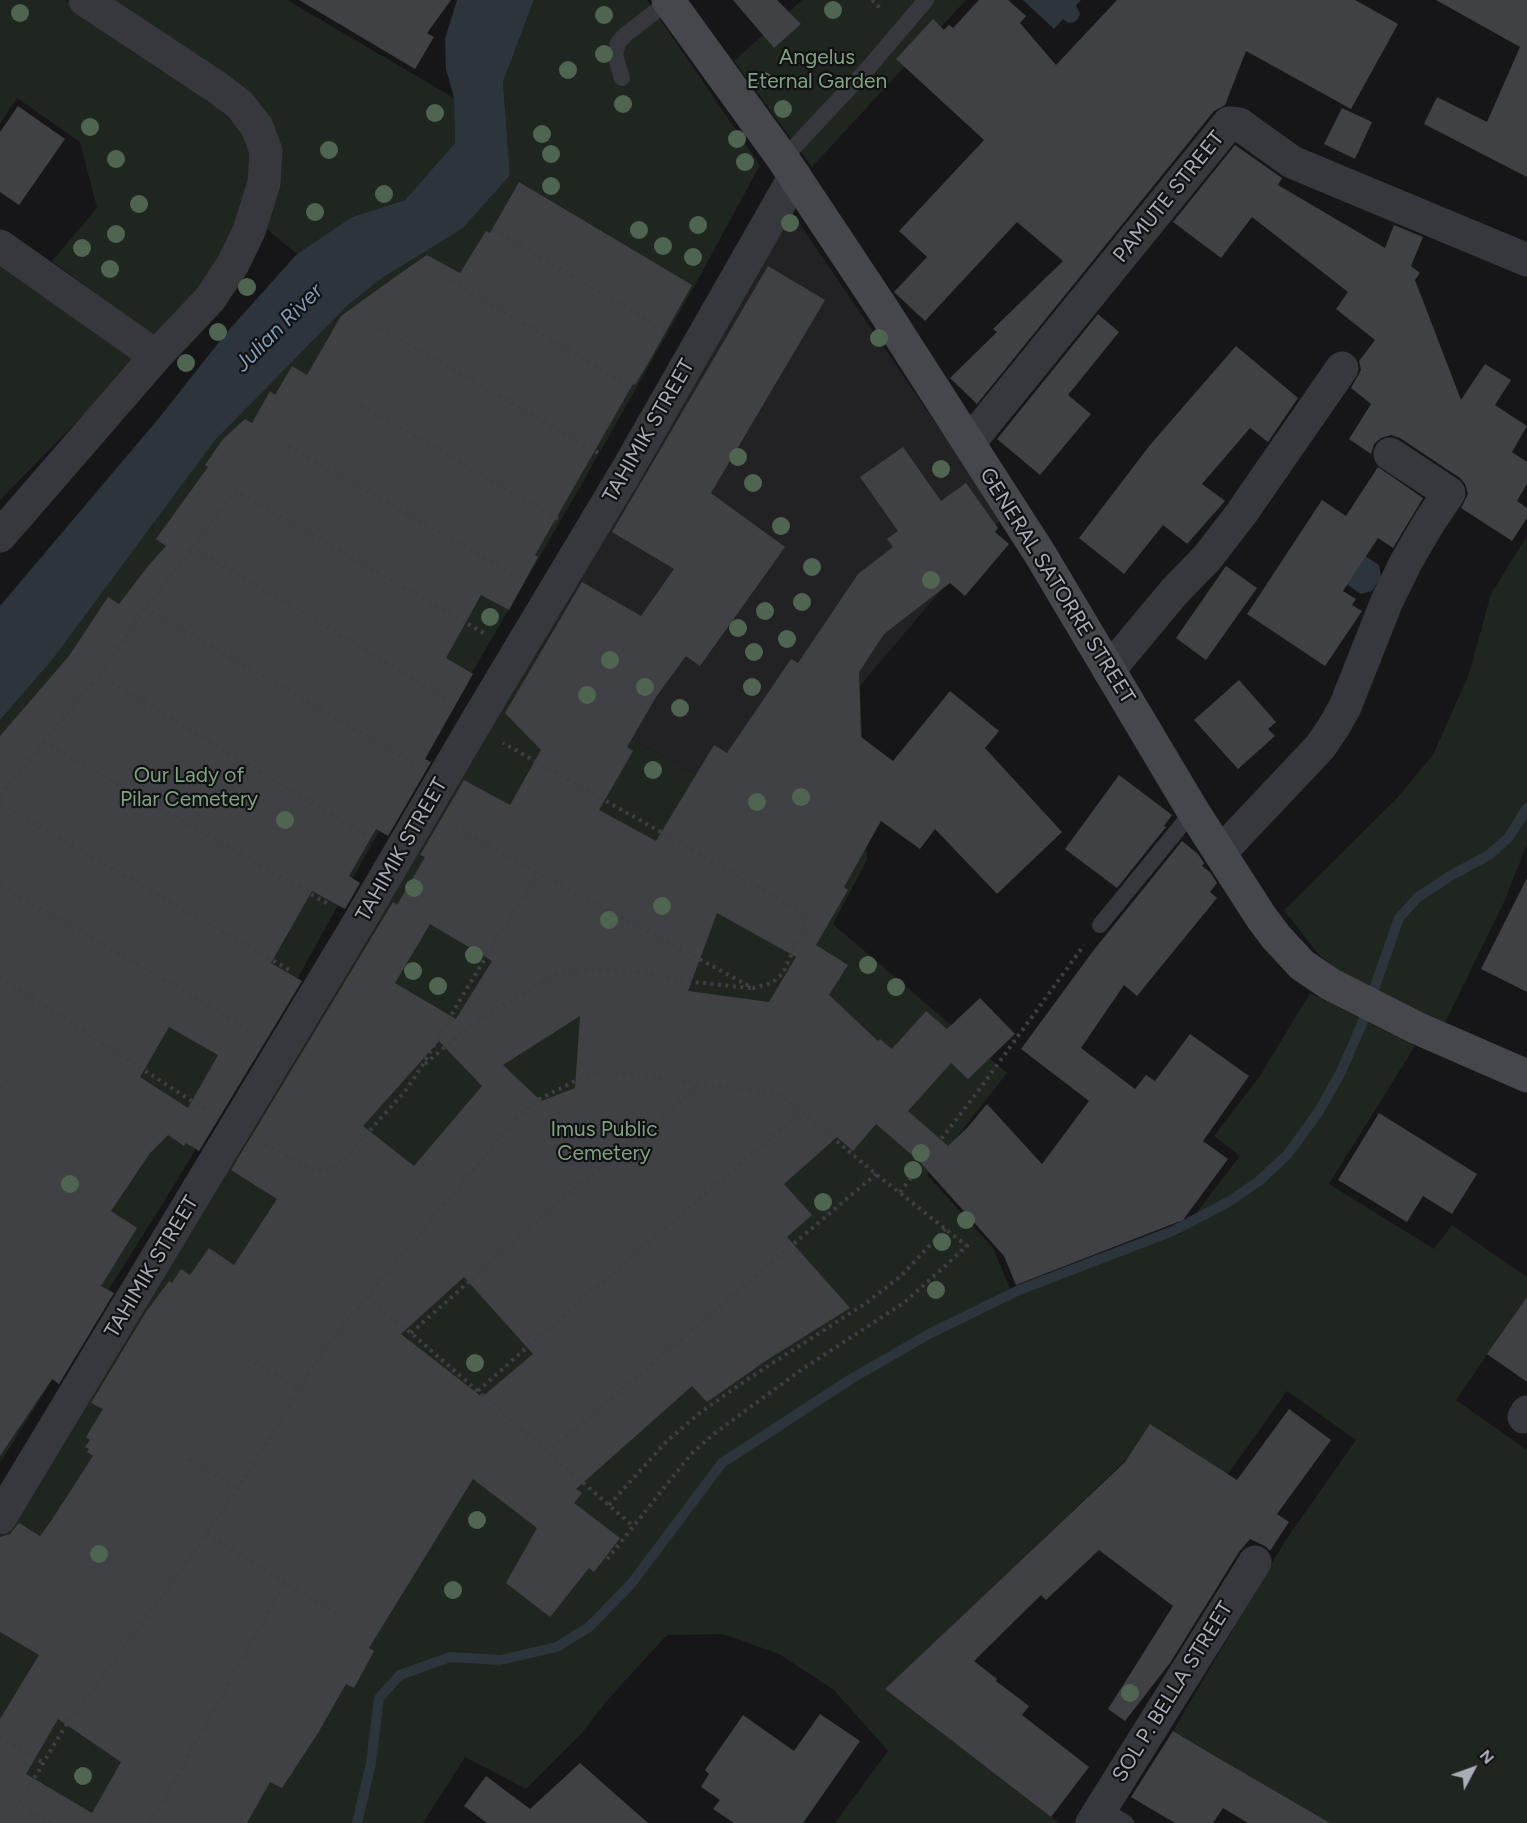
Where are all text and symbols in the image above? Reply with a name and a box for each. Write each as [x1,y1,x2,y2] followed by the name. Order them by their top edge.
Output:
[747,45,887,95] park label: Angelus Eternal Garden
[1108,126,1230,268] street label: PAMUTE STREET
[229,278,329,378] water label: Julian River
[598,355,700,507] street label: TAHIMIK STREET
[974,463,1140,709] street label: GENERAL SATORRE STREET
[120,763,258,813] park label: Our Lady of Pilar Cemetery
[351,774,453,926] street label: TAHIMIK STREET
[550,1117,658,1167] park label: Imus Public Cemetery
[100,1191,204,1343] street label: TAHIMIK STREET
[1107,1597,1239,1787] street label: SOL P. BELLA STREET
[1443,1739,1503,1799] north arrow
[1476,1746,1498,1768] text: N

